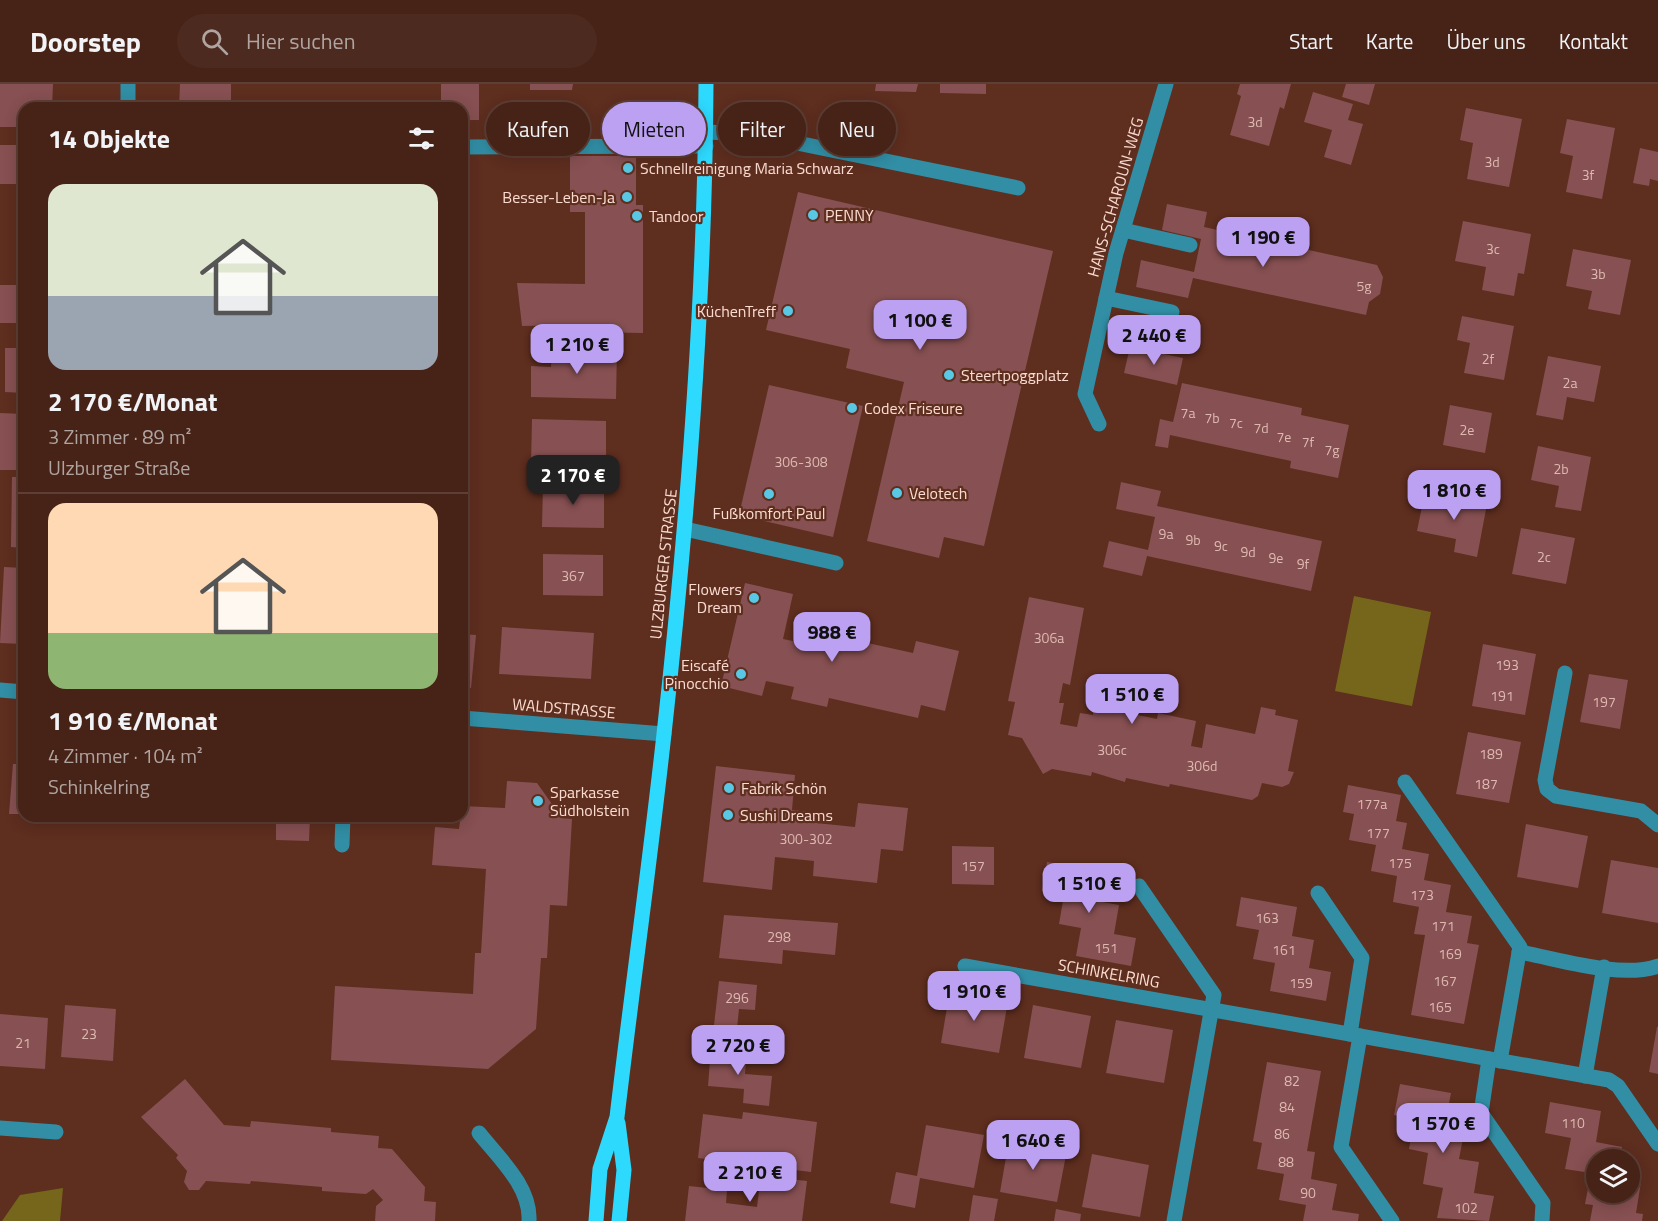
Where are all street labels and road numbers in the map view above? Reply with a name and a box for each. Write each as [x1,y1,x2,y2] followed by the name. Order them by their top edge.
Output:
[1081,114,1149,280] street label: HANS-SCHAROUN-WEG
[643,487,683,640] street label: ULZBURGER STRASSE
[511,692,617,724] street label: WALDSTRASSE
[1056,952,1162,994] street label: SCHINKELRING

